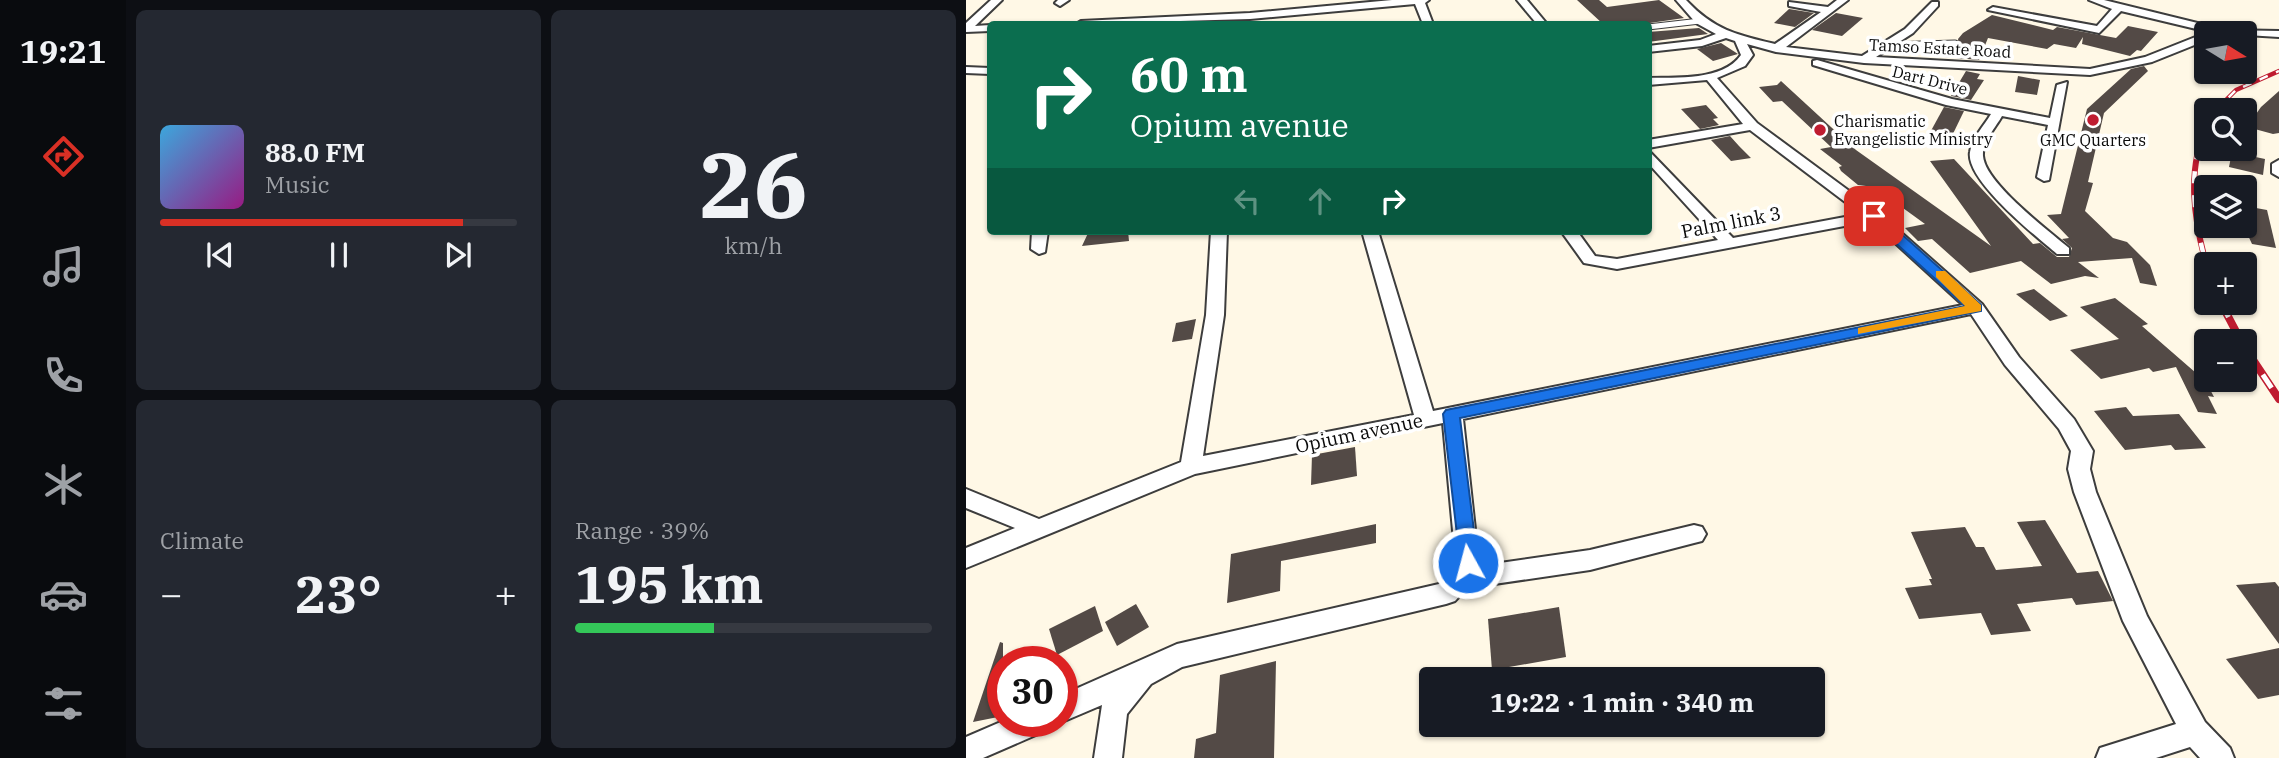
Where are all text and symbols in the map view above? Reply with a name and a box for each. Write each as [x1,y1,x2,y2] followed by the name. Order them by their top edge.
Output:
[2194,21,2258,84] north arrow
[2194,21,2257,392] map controls
[20,30,106,72] text: 19:21
[1868,34,2012,62] street label: Tamso Estate Road
[1130,42,1248,105] text: 60 m
[1015,49,1106,140] icon: right
[1890,61,1970,99] street label: Dart Drive
[2194,98,2257,161] button: search
[1130,104,1349,146] text: Opium avenue
[1834,111,1993,149] place label: Charismatic Evangelistic Ministry
[2085,112,2101,128] marker: GMC Quarters
[1812,122,1828,138] marker: Charismatic Evangelistic Ministry
[699,125,808,243] text: 26
[2040,130,2146,150] place label: GMC Quarters
[39,132,88,181] icon: directions
[265,135,365,169] text: 88.0 FM
[265,169,330,199] text: Music
[2194,175,2257,238] button: layers
[1228,182,1266,220] icon: left
[1301,182,1339,220] icon: ahead
[1374,182,1412,220] icon: right
[1844,186,1904,246] pin
[1855,197,1893,235] icon: arrive
[1679,201,1783,243] street label: Palm link 3
[724,230,783,260] text: km/h
[201,236,239,274] icon: previous
[320,236,358,274] icon: pause
[439,236,477,274] icon: next
[39,242,88,291] icon: music
[2194,252,2257,315] button: +
[2194,329,2257,392] button: −
[39,351,88,400] icon: phone
[1293,408,1425,458] street label: Opium avenue
[39,460,88,509] icon: climate
[575,515,709,545] text: Range · 39%
[160,525,244,555] text: Climate
[1431,526,1505,600] position arrow
[575,550,764,617] text: 195 km
[295,560,382,627] text: 23°
[160,569,183,618] text: −
[494,569,517,618] text: +
[39,570,88,619] icon: car
[987,646,1078,737] speed limit sign: 30
[39,679,88,728] icon: filters
[1490,685,1754,719] text: 19:22 · 1 min · 340 m

